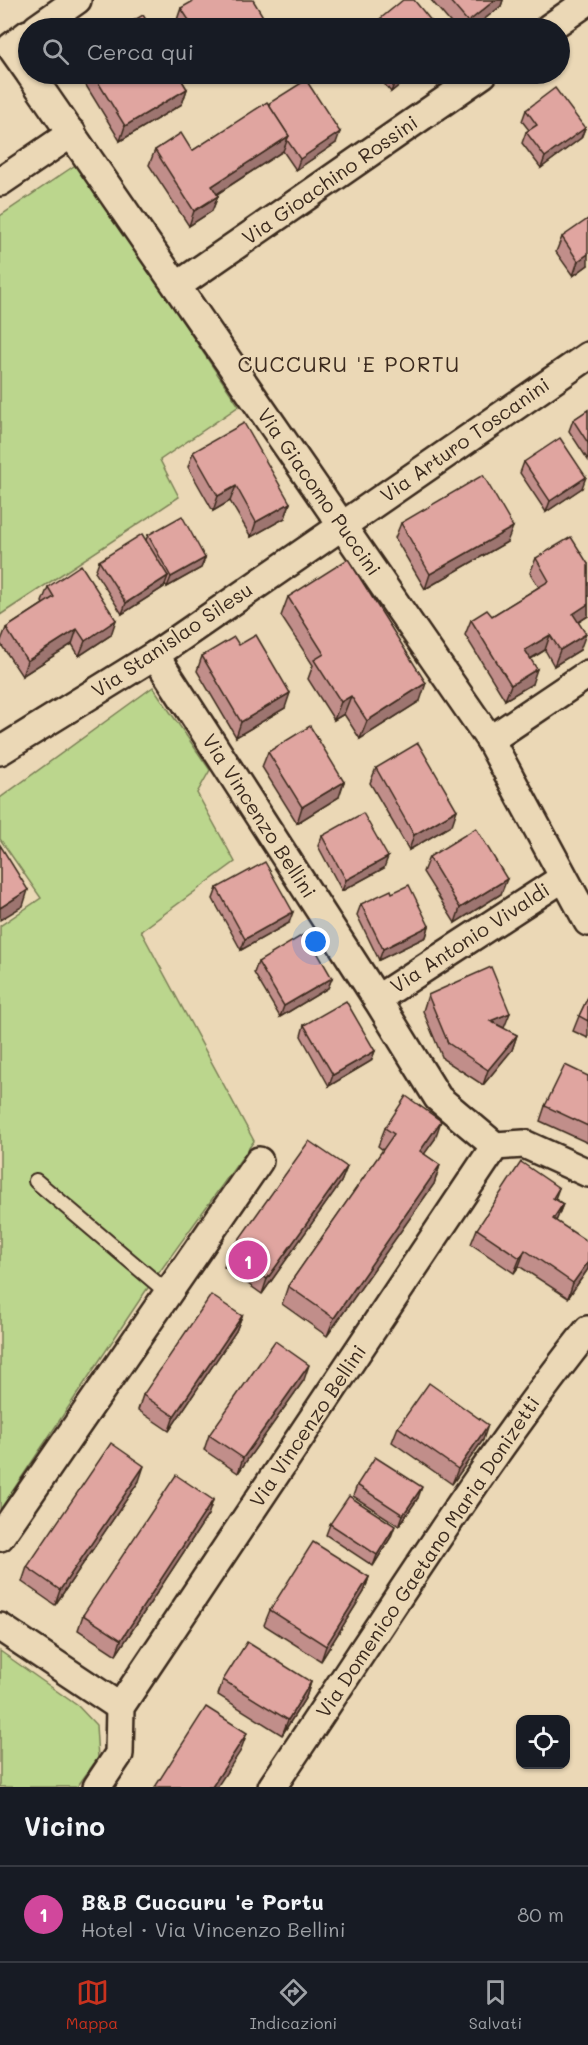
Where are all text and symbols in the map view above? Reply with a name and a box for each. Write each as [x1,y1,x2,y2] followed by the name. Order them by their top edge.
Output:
[18,18,570,84] search box
[39,35,72,68] icon: search
[87,37,194,66] text: Cerca qui
[236,109,423,250] street label: Via Gioachino Rossini
[237,350,461,377] district label: CUCCURU 'E PORTU
[375,371,554,508] street label: Via Arturo Toscanini
[252,402,388,580] street label: Via Giacomo Puccini
[86,576,257,703] street label: Via Stanislao Silesu
[197,728,323,902] street label: Via Vincenzo Bellini
[385,876,554,998] street label: Via Antonio Vivaldi
[301,927,330,956] your location
[228,1238,268,1282] pin: 1
[243,1339,371,1512] street label: Via Vincenzo Bellini
[309,1391,545,1722] street label: Via Domenico Gaetano Maria Donizetti
[516,1715,570,1769] map controls
[516,1715,570,1769] button: locate
[24,1809,105,1843] text: Vicino
[81,1887,324,1916] text: B&B Cuccuru 'e Portu
[39,1901,48,1927] text: 1
[517,1901,564,1927] text: 80 m
[81,1916,346,1942] text: Hotel · Via Vincenzo Bellini
[66,1976,118,2033] tab: Mappa
[250,1976,337,2033] tab: Indicazioni
[469,1976,522,2033] tab: Salvati

